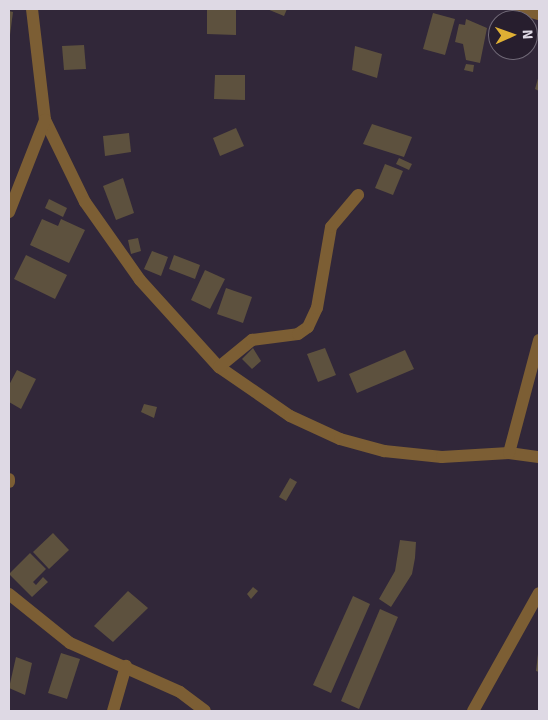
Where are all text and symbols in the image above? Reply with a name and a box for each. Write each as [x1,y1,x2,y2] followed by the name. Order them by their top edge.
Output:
[488,10,538,60] north arrow
[519,29,536,40] text: N

